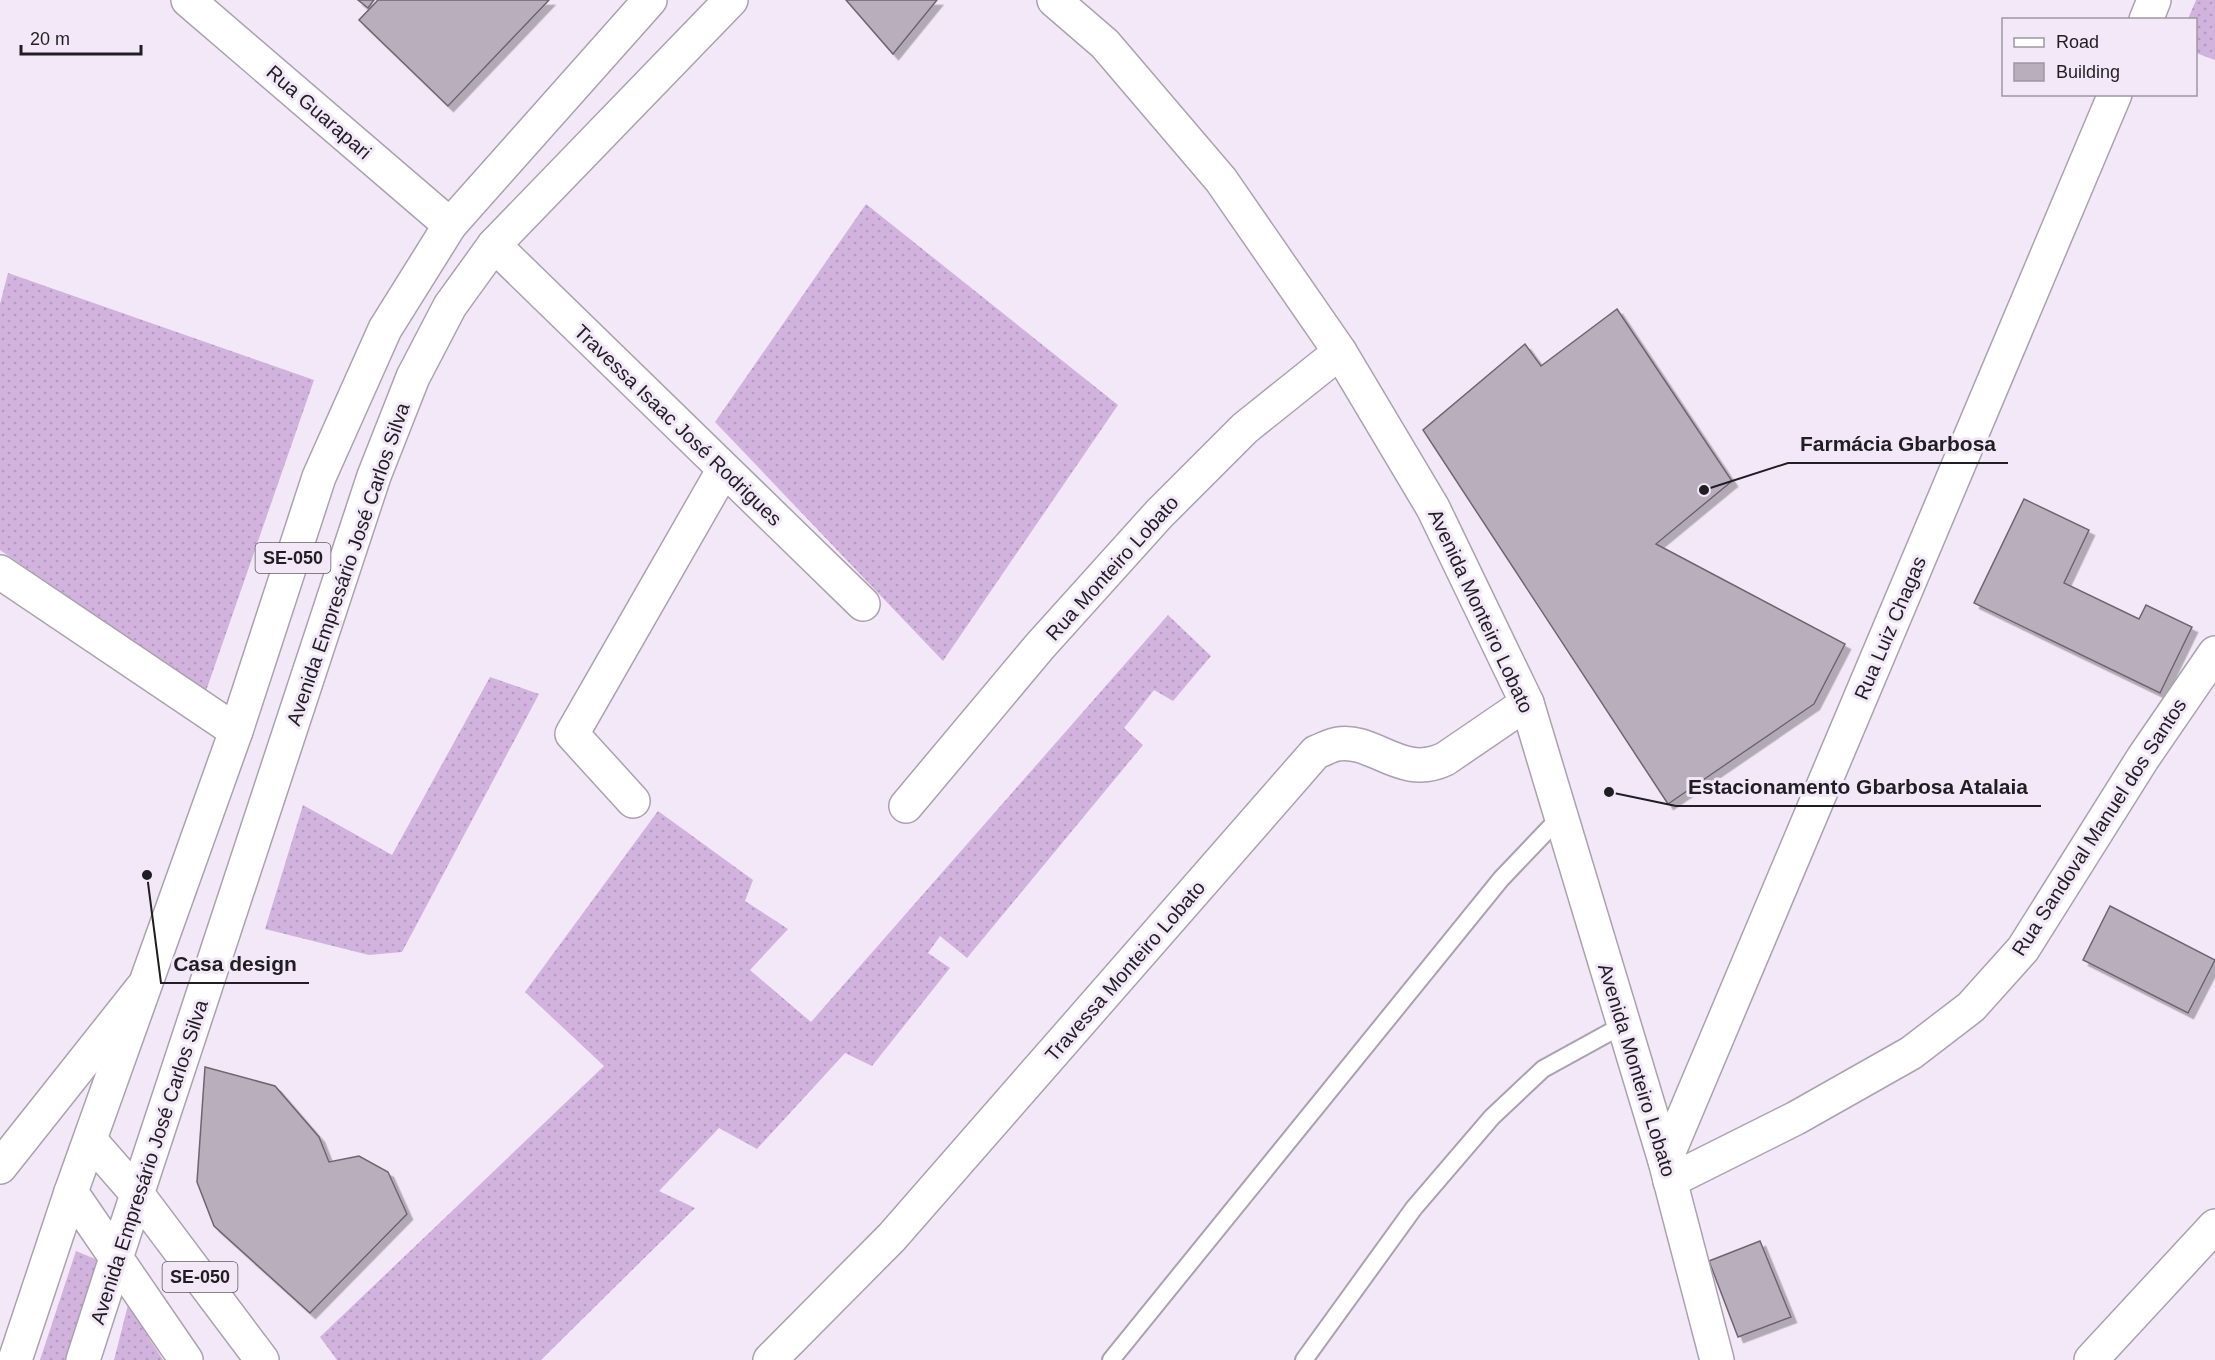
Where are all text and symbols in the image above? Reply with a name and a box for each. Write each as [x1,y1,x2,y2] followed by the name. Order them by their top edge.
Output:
[21,18,141,56] scale bar
[2002,18,2197,96] legend
[30,29,70,49] text: 20 m
[2056,32,2099,52] text: Road
[262,61,376,163] street label: Rua Guarapari
[2056,62,2120,82] text: Building
[570,320,786,530] street label: Travessa Isaac José Rodrigues
[282,399,414,728] street label: Avenida Empresário José Carlos Silva
[1788,424,2008,463] callout: Farmácia Gbarbosa
[1800,432,1996,455] text: Farmácia Gbarbosa
[1041,491,1183,645] street label: Rua Monteiro Lobato
[1424,506,1538,716] street label: Avenida Monteiro Lobato
[256,543,330,573] road number: SE-050
[1850,553,1930,703] street label: Rua Luiz Chagas
[2007,694,2191,960] street label: Rua Sandoval Manuel dos Santos
[1676,767,2041,806] callout: Estacionamento Gbarbosa Atalaia
[1688,775,2028,798] text: Estacionamento Gbarbosa Atalaia
[1041,876,1209,1066] street label: Travessa Monteiro Lobato
[161,944,309,983] callout: Casa design
[173,952,297,975] text: Casa design
[1594,961,1680,1179] street label: Avenida Monteiro Lobato
[86,996,212,1327] street label: Avenida Empresário José Carlos Silva
[162,1262,238,1292] road number: SE-050

